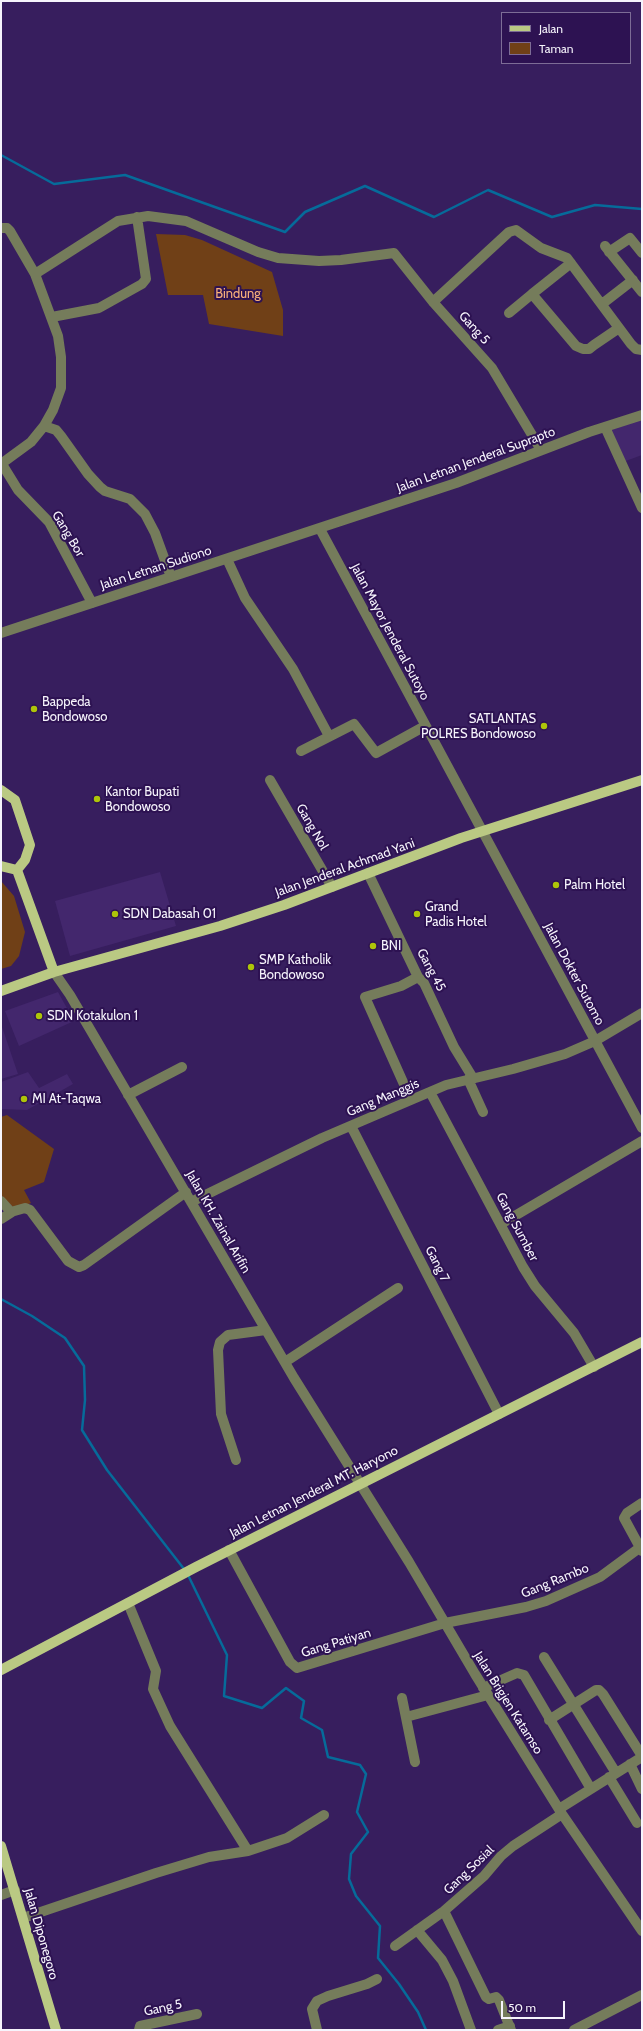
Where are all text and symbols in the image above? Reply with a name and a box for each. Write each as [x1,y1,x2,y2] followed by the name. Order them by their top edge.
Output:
[501,12,631,64] legend
[539,21,563,36] text: Jalan
[539,41,573,56] text: Taman
[215,286,261,302] park label: Bindung
[455,308,493,348] street label: Gang 5
[395,424,557,496] street label: Jalan Letnan Jenderal Suprapto
[48,508,88,560] street label: Gang Bor
[98,543,214,593] street label: Jalan Letnan Sudiono
[347,561,433,703] street label: Jalan Mayor Jenderal Sutoyo
[42,694,108,725] place label: Bappeda Bondowoso
[29,704,39,714] marker: Bappeda Bondowoso
[421,711,536,742] place label: SATLANTAS POLRES Bondowoso
[539,721,549,731] marker: SATLANTAS POLRES Bondowoso
[105,784,179,815] place label: Kantor Bupati Bondowoso
[92,794,102,804] marker: Kantor Bupati Bondowoso
[293,801,331,853] street label: Gang Nol
[273,835,417,901] street label: Jalan Jenderal Achmad Yani
[564,877,625,893] place label: Palm Hotel
[551,880,561,890] marker: Palm Hotel
[425,899,487,930] place label: Grand Padis Hotel
[123,906,216,922] place label: SDN Dabasah 01
[110,909,120,919] marker: SDN Dabasah 01
[412,909,422,919] marker: Grand Padis Hotel
[540,920,608,1028] street label: Jalan Dokter Sutomo
[381,938,401,954] place label: BNI
[368,941,378,951] marker: BNI
[413,946,449,994] street label: Gang 45
[259,952,331,983] place label: SMP Katholik Bondowoso
[246,962,256,972] marker: SMP Katholik Bondowoso
[47,1008,138,1024] place label: SDN Kotakulon 1
[34,1011,44,1021] marker: SDN Kotakulon 1
[345,1076,421,1120] street label: Gang Manggis
[32,1091,101,1107] place label: MI At-Taqwa
[19,1094,29,1104] marker: MI At-Taqwa
[182,1168,254,1276] street label: Jalan KH. Zainal Arifin
[492,1190,542,1264] street label: Gang Sumber
[421,1243,453,1285] street label: Gang 7
[227,1443,401,1541] street label: Jalan Letnan Jenderal MT. Haryono
[519,1560,591,1602] street label: Gang Rambo
[299,1625,373,1661] street label: Gang Patiyan
[470,1649,546,1757] street label: Jalan Brigjen Katamso
[441,1842,497,1898] street label: Gang Sosial
[21,1887,61,1981] street label: Jalan Diponegoro
[503,1993,567,2019] scale bar
[142,1996,184,2020] street label: Gang 5
[508,2000,536,2015] text: 50 m

